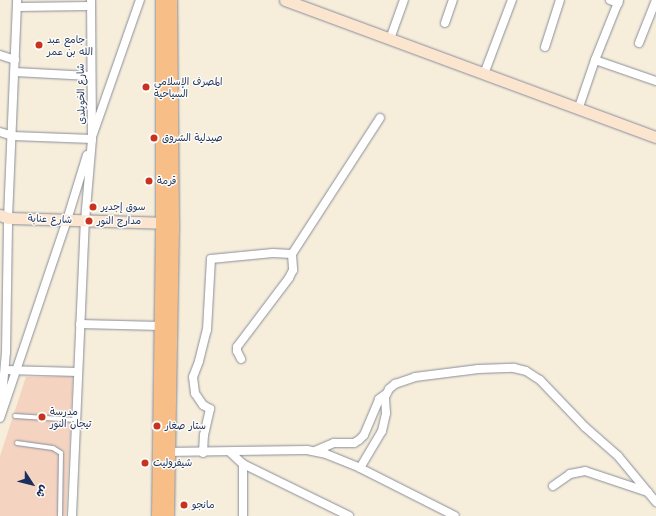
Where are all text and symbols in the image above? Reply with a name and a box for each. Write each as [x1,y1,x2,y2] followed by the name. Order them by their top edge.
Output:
[47,33,93,56] place label: جامع عبد الله بن عمر
[34,40,44,50] marker: جامع عبد الله بن عمر
[74,63,88,125] street label: شارع الخويلدى
[154,75,222,98] place label: المصرف الإسلامي السياحية
[141,82,151,92] marker: المصرف الإسلامي السياحية
[162,132,223,144] place label: صيدلية الشروق
[149,133,159,143] marker: صيدلية الشروق
[157,175,176,187] place label: قرمة
[144,176,154,186] marker: قرمة
[101,201,145,213] place label: سوق إجدير
[88,202,98,212] marker: سوق إجدير
[28,212,72,226] street label: شارع عنابة
[97,215,141,227] place label: مدارج النور
[84,216,94,226] marker: مدارج النور
[50,405,91,428] place label: مدرسة تيجان النور
[37,412,47,422] marker: مدرسة تيجان النور
[165,420,206,432] place label: ستار صغار
[152,421,162,431] marker: ستار صغار
[153,457,192,469] place label: شيفروليت
[140,458,150,468] marker: شيفروليت
[12,464,52,504] north arrow
[32,482,52,501] text: ش
[192,499,215,511] place label: مانجو
[179,500,189,510] marker: مانجو

